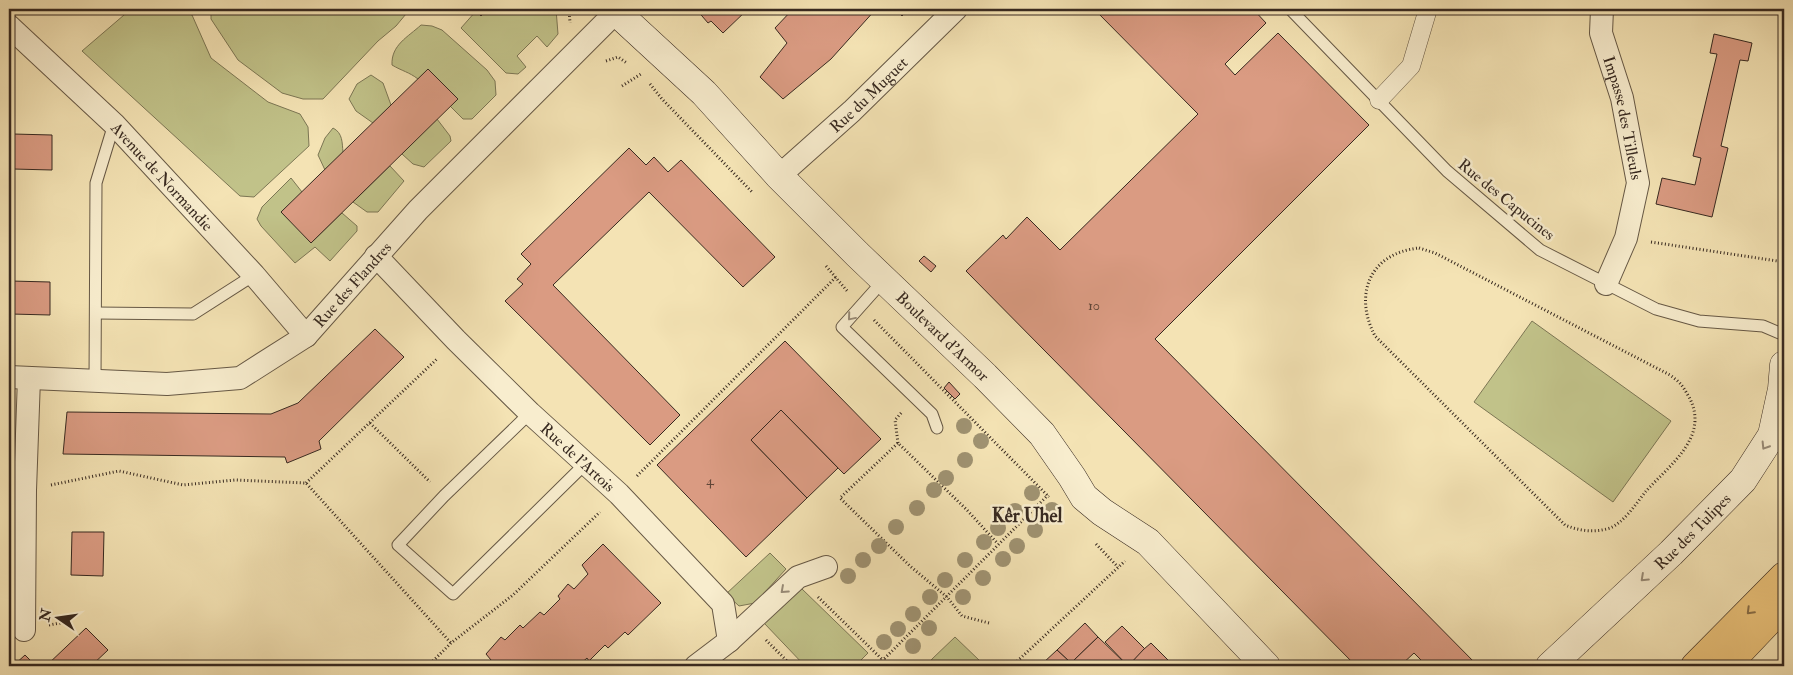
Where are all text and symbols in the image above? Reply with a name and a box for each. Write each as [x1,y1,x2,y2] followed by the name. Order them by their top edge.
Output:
[826,53,912,137] street label: Rue du Muguet
[1598,54,1646,182] street label: Impasse des Tilleuls
[106,118,217,236] street label: Avenue de Normandie
[1453,155,1559,246] street label: Rue des Capucines
[309,238,396,332] street label: Rue des Flandres
[892,288,993,386] street label: Boulevard d'Armor
[1088,297,1100,314] house number: 10
[848,311,856,320] one-way arrow
[536,419,619,497] street label: Rue de l'Artois
[1761,440,1771,449] one-way arrow
[706,472,715,489] house number: 4
[1651,489,1735,574] street label: Rue des Tulipes
[992,504,1062,528] district label: Kêr Uhel
[1641,572,1650,581] one-way arrow
[781,584,790,593] one-way arrow
[32,592,82,642] north arrow
[1747,605,1756,614] one-way arrow
[36,607,56,624] text: N

